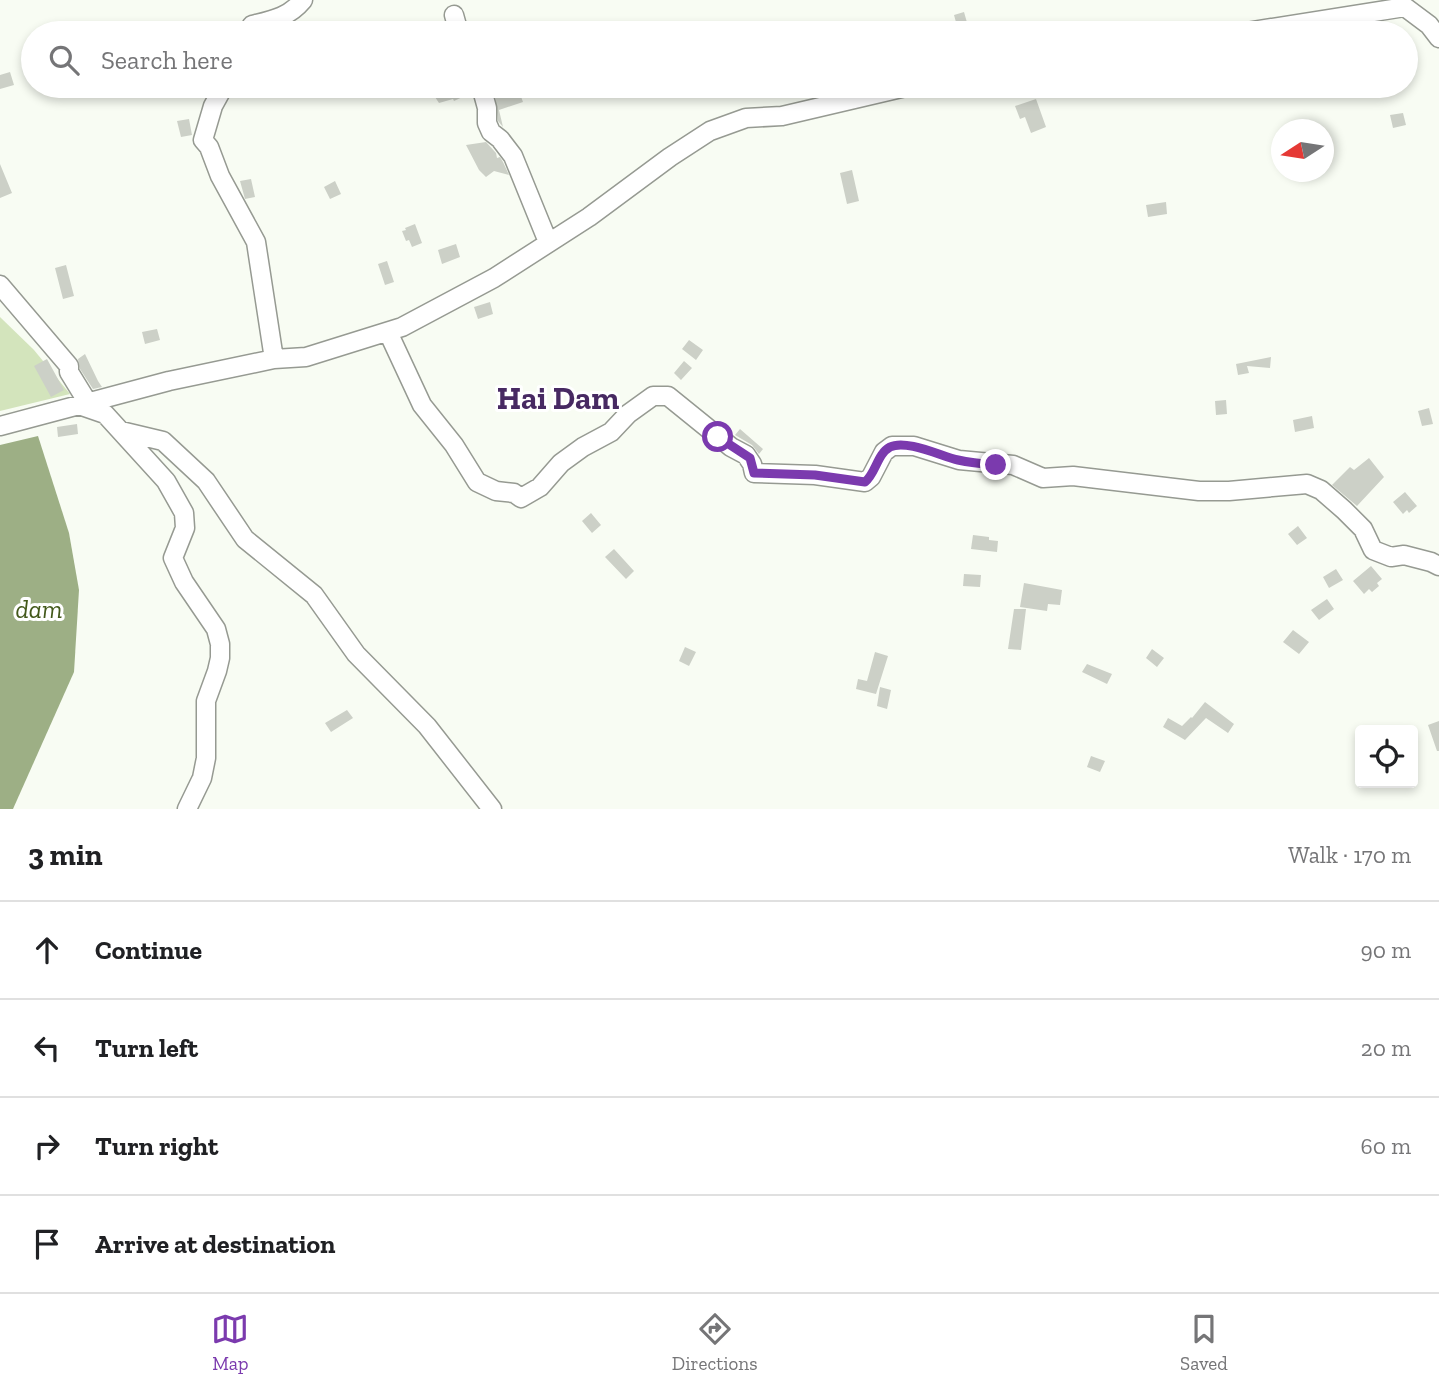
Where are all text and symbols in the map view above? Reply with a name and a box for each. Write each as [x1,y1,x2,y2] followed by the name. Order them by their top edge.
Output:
[21,21,1418,98] search box
[45,41,83,79] icon: search
[101,44,233,76] text: Search here
[1271,119,1334,182] north arrow
[497,379,619,417] district label: Hai Dam
[702,421,733,452] route start
[980,449,1011,480] route end
[16,593,62,625] water label: dam
[1355,725,1418,788] map controls
[1355,725,1418,788] button: locate
[28,837,103,873] text: 3 min
[1288,841,1411,869] text: Walk · 170 m
[28,931,66,969] icon: ahead
[95,934,202,966] text: Continue
[1360,936,1411,964] text: 90 m
[28,1029,66,1067] icon: left
[95,1032,198,1064] text: Turn left
[1361,1034,1411,1062] text: 20 m
[28,1127,66,1165] icon: right
[95,1130,218,1162] text: Turn right
[1360,1132,1411,1160] text: 60 m
[28,1225,66,1263] icon: arrive
[95,1228,335,1260] text: Arrive at destination
[211,1310,249,1375] tab: Map
[672,1310,758,1375] tab: Directions
[1180,1310,1228,1375] tab: Saved

